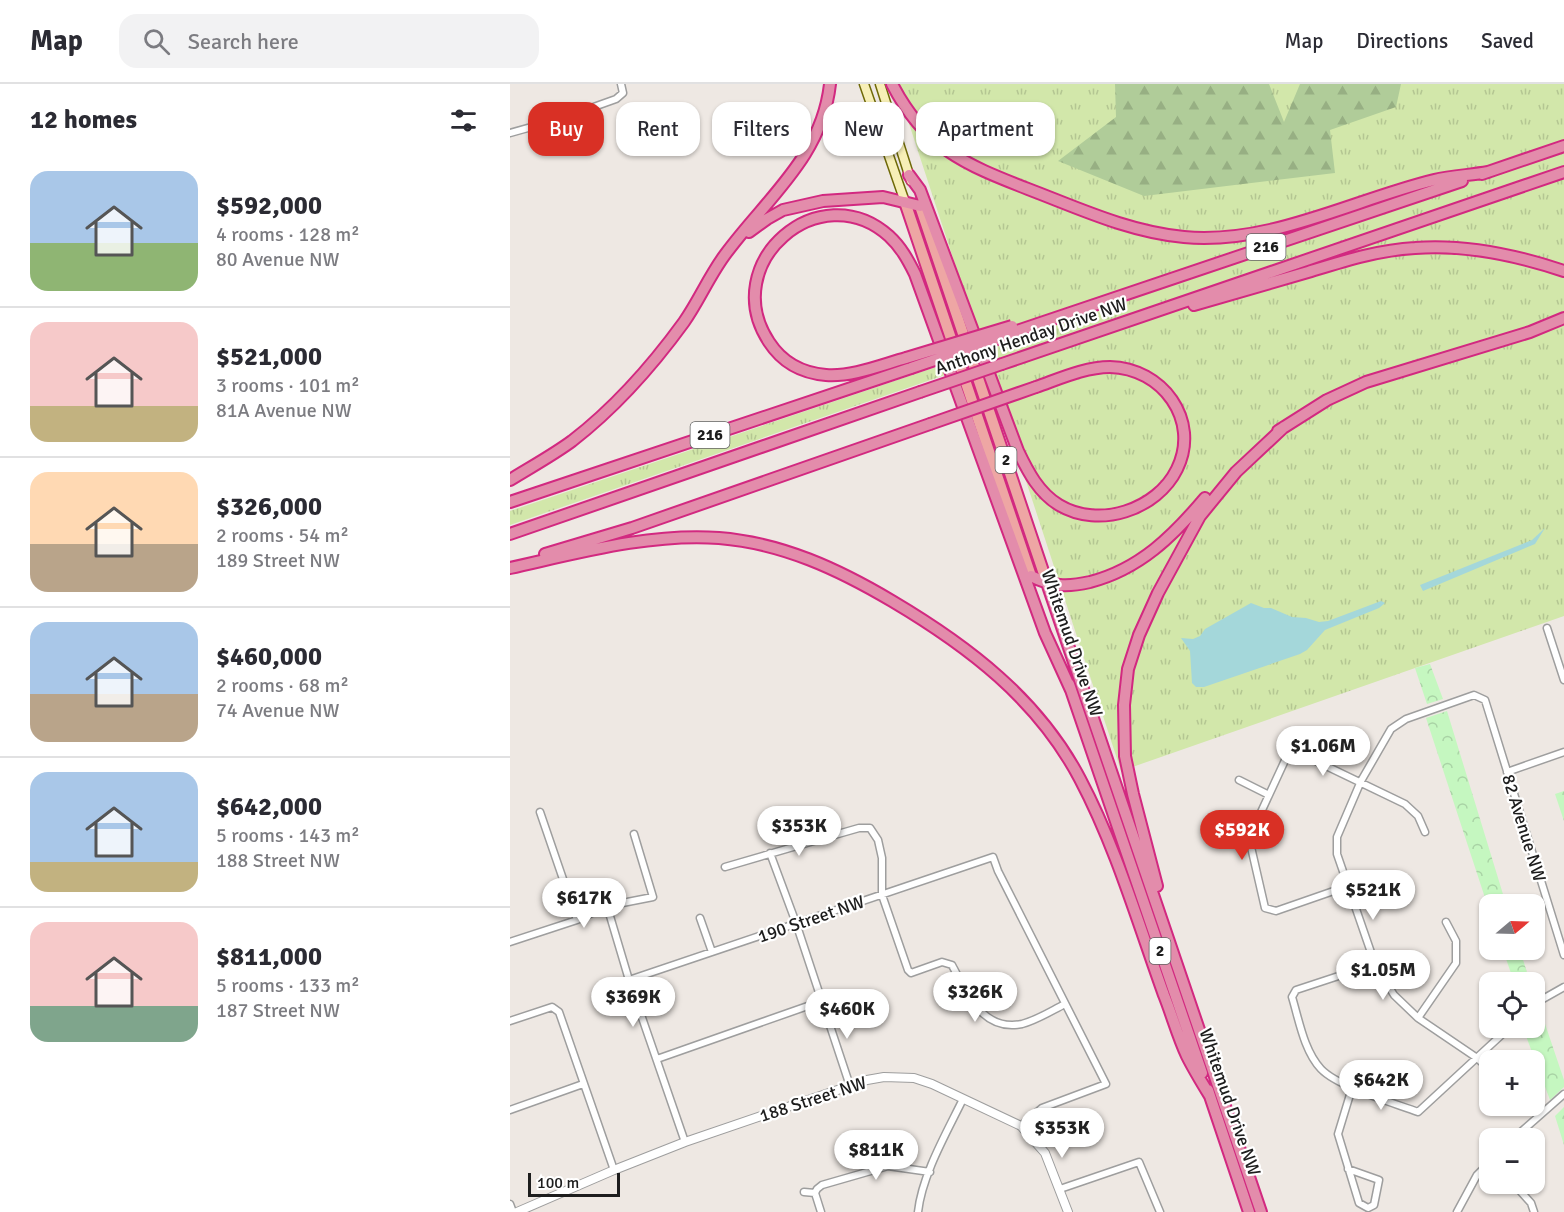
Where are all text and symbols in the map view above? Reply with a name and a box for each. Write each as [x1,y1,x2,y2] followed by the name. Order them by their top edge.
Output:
[119,14,539,68] search box
[30,24,83,58] text: Map
[140,25,173,58] icon: search
[188,28,299,55] text: Search here
[1285,28,1323,54] text: Map
[1356,28,1448,54] text: Directions
[1481,28,1534,54] text: Saved
[528,102,604,156] chip: Buy
[616,102,700,156] chip: Rent
[712,102,811,156] chip: Filters
[823,102,904,156] chip: New
[916,102,1055,156] chip: Apartment
[30,104,137,136] text: 12 homes
[447,104,480,137] icon: filters
[216,190,322,222] text: $592,000
[78,195,150,267] icon: home
[216,222,360,247] text: 4 rooms · 128 m²
[1246,234,1286,260] road number: 216
[216,247,340,272] text: 80 Avenue NW
[932,293,1130,379] street label: Anthony Henday Drive NW
[216,341,322,373] text: $521,000
[78,346,150,418] icon: home
[216,373,360,398] text: 3 rooms · 101 m²
[216,398,352,423] text: 81A Avenue NW
[690,422,730,448] road number: 216
[996,447,1016,473] road number: 2
[216,491,322,523] text: $326,000
[78,496,150,568] icon: home
[216,523,349,548] text: 2 rooms · 54 m²
[216,548,340,573] text: 189 Street NW
[1036,566,1108,720] street label: Whitemud Drive NW
[216,641,322,673] text: $460,000
[78,646,150,718] icon: home
[216,673,349,698] text: 2 rooms · 68 m²
[216,698,340,723] text: 74 Avenue NW
[1274,726,1372,777] pin: $1.06M
[1290,733,1356,758] text: $1.06M
[1497,772,1551,884] street label: 82 Avenue NW
[216,791,322,823] text: $642,000
[78,796,150,868] icon: home
[757,806,841,857] pin: $353K
[1200,810,1284,861] pin: $592K
[771,813,827,838] text: $353K
[1214,817,1270,842] text: $592K
[216,823,360,848] text: 5 rooms · 143 m²
[216,848,340,873] text: 188 Street NW
[1331,870,1415,921] pin: $521K
[1345,877,1401,902] text: $521K
[542,878,626,929] pin: $617K
[556,885,612,910] text: $617K
[755,890,867,948] street label: 190 Street NW
[1479,894,1545,960] north arrow
[1479,894,1545,1194] map controls
[1150,938,1170,964] road number: 2
[216,941,322,973] text: $811,000
[78,946,150,1018] icon: home
[1334,950,1432,1001] pin: $1.05M
[1350,957,1416,982] text: $1.05M
[933,972,1017,1023] pin: $326K
[1479,972,1545,1038] button: locate
[216,973,360,998] text: 5 rooms · 133 m²
[591,977,675,1028] pin: $369K
[947,979,1003,1004] text: $326K
[605,984,661,1009] text: $369K
[805,989,889,1040] pin: $460K
[819,996,875,1021] text: $460K
[216,998,340,1023] text: 187 Street NW
[1194,1025,1266,1179] street label: Whitemud Drive NW
[1479,1050,1545,1116] button: +
[1339,1060,1423,1111] pin: $642K
[1353,1067,1409,1092] text: $642K
[757,1071,869,1127] street label: 188 Street NW
[1020,1108,1104,1159] pin: $353K
[1034,1115,1090,1140] text: $353K
[1479,1128,1545,1194] button: −
[834,1130,918,1181] pin: $811K
[848,1137,904,1162] text: $811K
[528,1170,620,1198] scale bar
[537,1173,579,1193] text: 100 m

